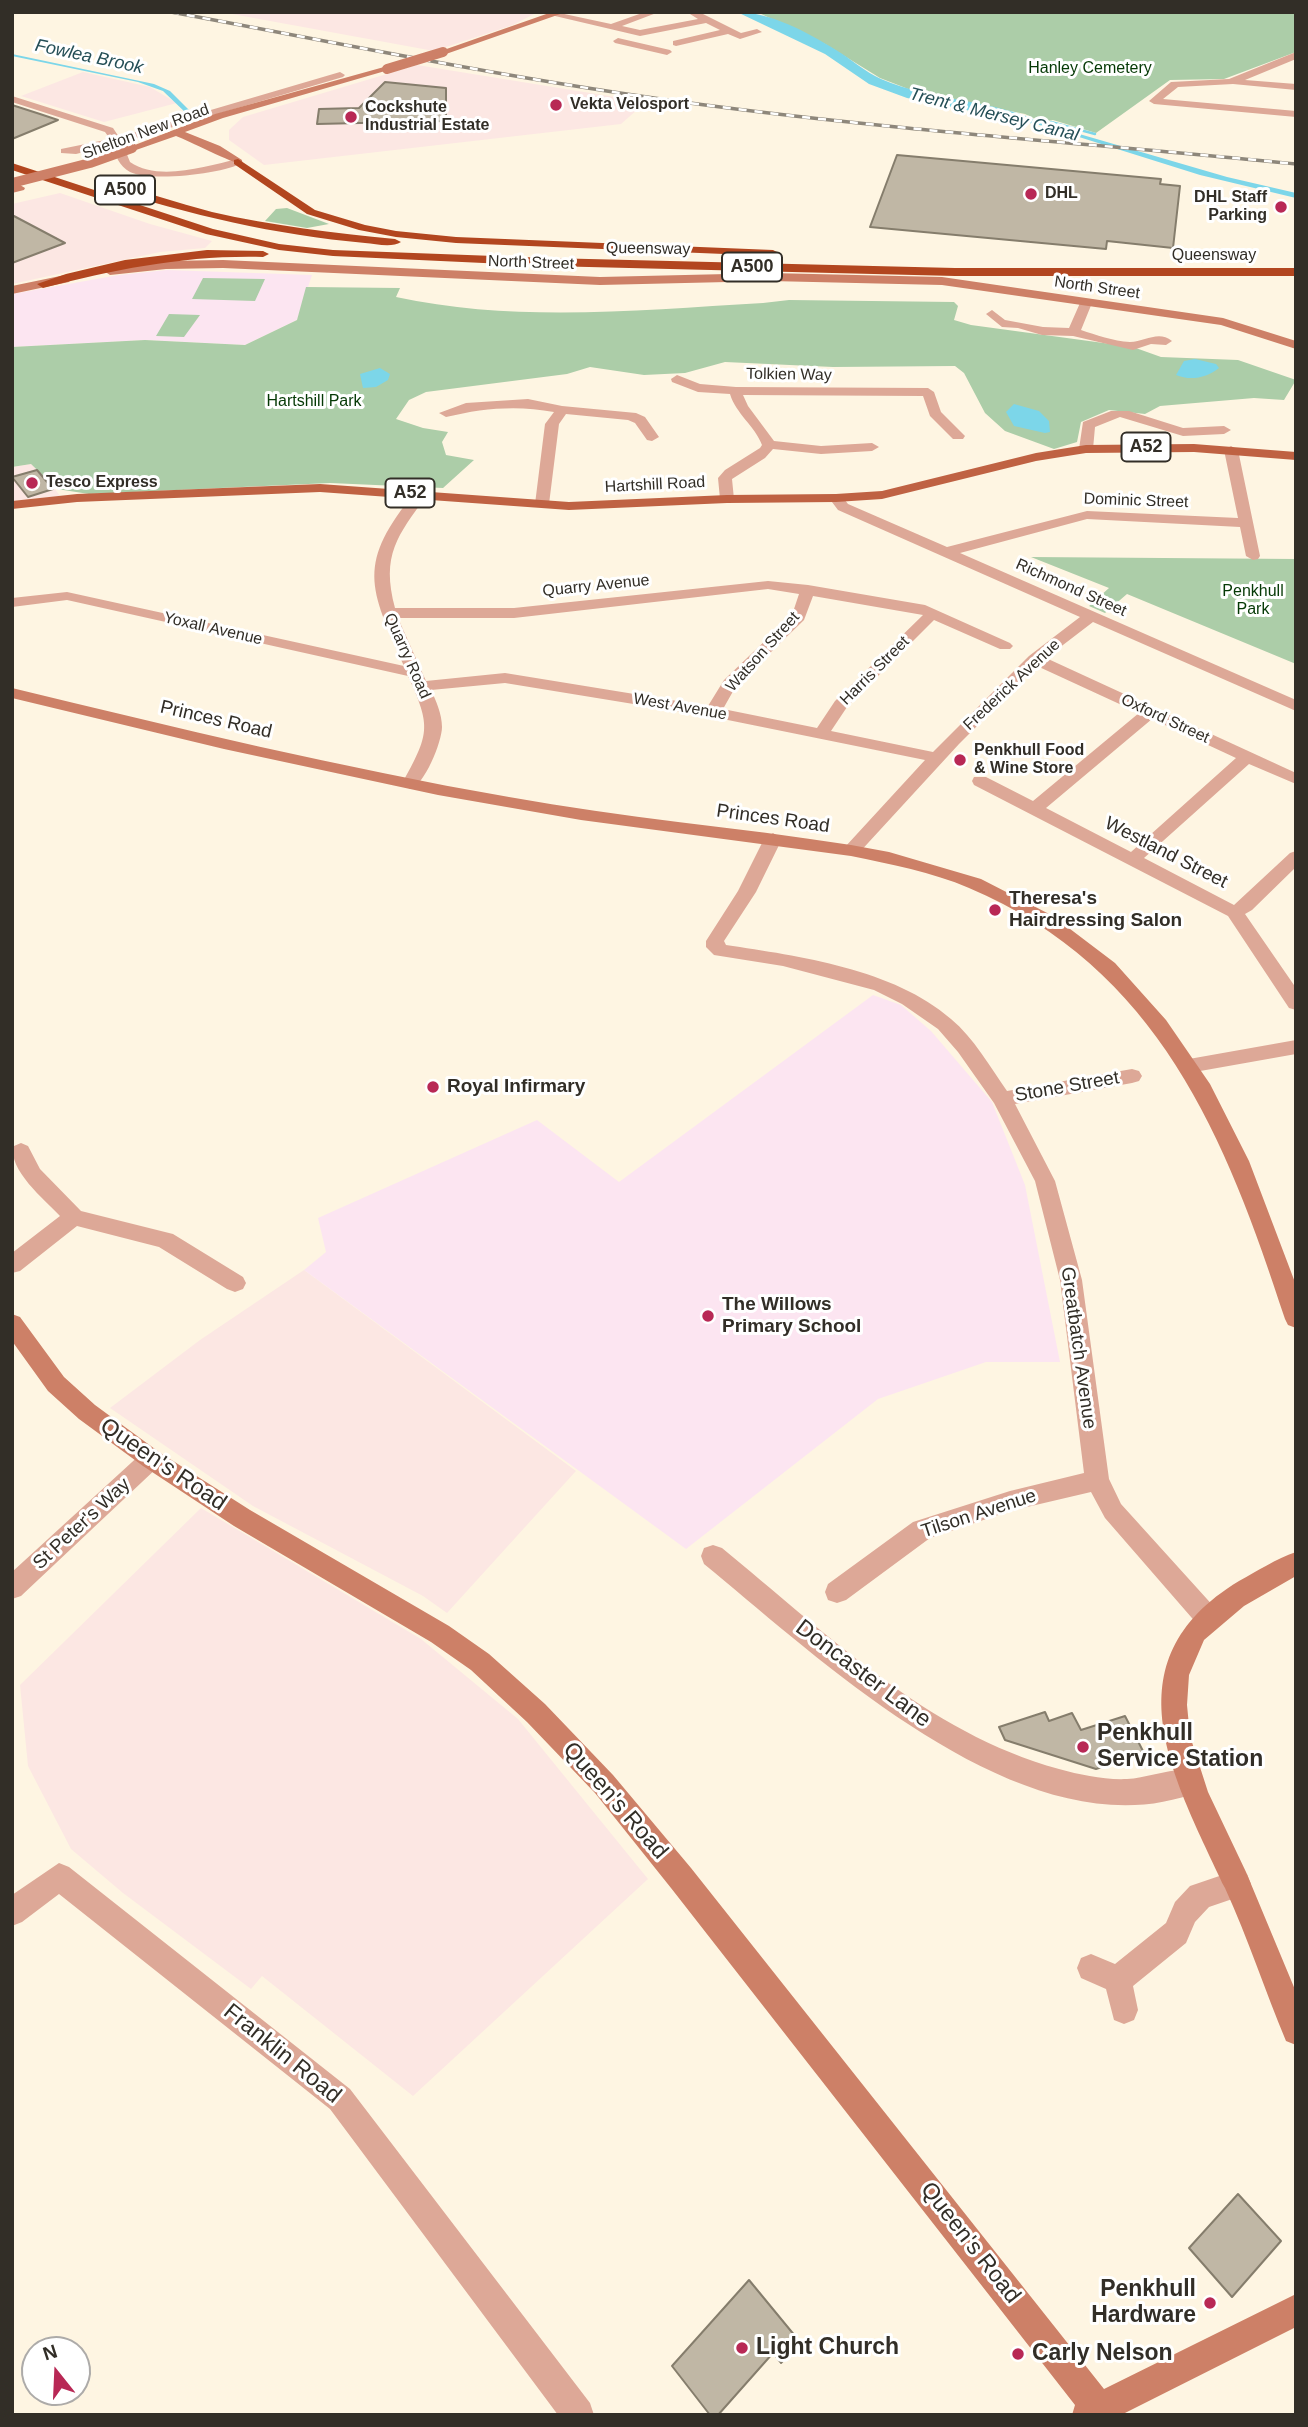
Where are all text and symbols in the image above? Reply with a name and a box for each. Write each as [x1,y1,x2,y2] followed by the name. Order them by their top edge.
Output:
[33,35,145,79] water label: Fowlea Brook
[1028,59,1152,79] park label: Hanley Cemetery
[907,84,1081,146] water label: Trent & Mersey Canal
[570,95,689,115] place label: Vekta Velosport
[548,97,564,113] marker: Vekta Velosport
[365,98,489,136] place label: Cockshute Industrial Estate
[80,100,212,164] street label: Shelton New Road
[343,109,359,125] marker: Cockshute Industrial Estate
[95,176,155,204] road number: A500
[1045,184,1078,204] place label: DHL
[1023,186,1039,202] marker: DHL
[1194,188,1267,226] place label: DHL Staff Parking
[1273,199,1289,215] marker: DHL Staff Parking
[606,239,690,259] street label: Queensway
[1172,246,1256,266] street label: Queensway
[488,252,574,274] street label: North Street
[722,253,782,282] road number: A500
[1053,272,1141,304] street label: North Street
[746,365,832,385] street label: Tolkien Way
[266,392,362,412] park label: Hartshill Park
[1122,432,1170,462] road number: A52
[46,473,158,493] place label: Tesco Express
[604,473,706,497] street label: Hartshill Road
[24,475,40,491] marker: Tesco Express
[386,478,434,508] road number: A52
[1083,490,1189,512] street label: Dominic Street
[1013,555,1129,621] street label: Richmond Street
[542,571,650,601] street label: Quarry Avenue
[1222,582,1284,620] park label: Penkhull Park
[162,608,264,650] street label: Yoxall Avenue
[722,608,804,696] street label: Watson Street
[380,610,434,702] street label: Quarry Road
[836,632,914,710] street label: Harris Street
[960,635,1064,735] street label: Frederick Avenue
[632,689,728,725] street label: West Avenue
[1118,690,1212,748] street label: Oxford Street
[158,696,274,744] street label: Princes Road
[974,741,1084,779] place label: Penkhull Food & Wine Store
[952,752,968,768] marker: Penkhull Food & Wine Store
[715,800,831,838] street label: Princes Road
[1101,812,1231,894] street label: Westland Street
[1009,888,1182,932] place label: Theresa's Hairdressing Salon
[987,902,1003,918] marker: Theresa's Hairdressing Salon
[1013,1067,1121,1107] street label: Stone Street
[447,1076,585,1098] place label: Royal Infirmary
[425,1079,441,1095] marker: Royal Infirmary
[1055,1266,1101,1430] street label: Greatbatch Avenue
[722,1294,861,1338] place label: The Willows Primary School
[700,1308,716,1324] marker: The Willows Primary School
[95,1413,231,1517] street label: Queen's Road
[29,1473,135,1575] street label: St Peter's Way
[919,1485,1039,1543] street label: Tilson Avenue
[790,1614,936,1734] street label: Doncaster Lane
[1097,1720,1263,1774] place label: Penkhull Service Station
[557,1737,673,1865] street label: Queen's Road
[1075,1739,1091,1755] marker: Penkhull Service Station
[218,1998,346,2110] street label: Franklin Road
[914,2177,1026,2309] street label: Queen's Road
[1091,2276,1196,2330] place label: Penkhull Hardware
[1202,2295,1218,2311] marker: Penkhull Hardware
[756,2334,899,2362] place label: Light Church
[21,2336,91,2406] north arrow
[40,2340,60,2365] text: N
[734,2340,750,2356] marker: Light Church
[1032,2340,1173,2368] place label: Carly Nelson
[1010,2346,1026,2362] marker: Carly Nelson

